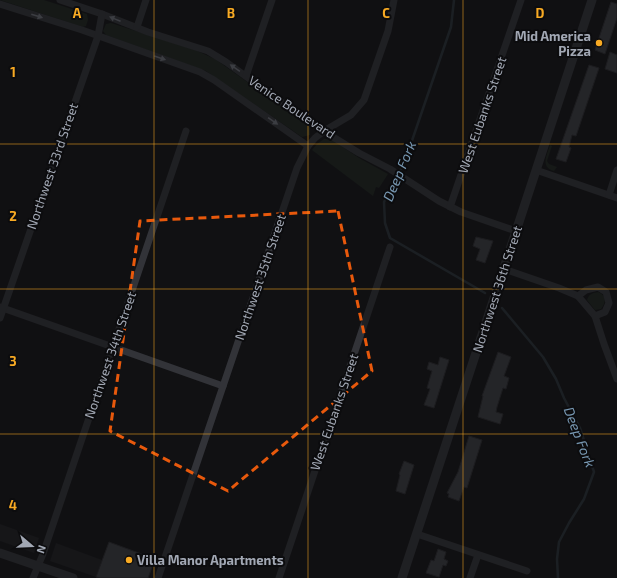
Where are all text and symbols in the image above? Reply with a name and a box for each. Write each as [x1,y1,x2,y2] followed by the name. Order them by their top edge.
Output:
[73,5,82,21] text: A
[227,5,235,21] text: B
[382,5,390,21] text: C
[536,5,545,21] text: D
[31,13,43,19] one-way arrow
[110,16,121,22] one-way arrow
[515,28,591,59] place label: Mid America Pizza
[594,38,604,48] marker: Mid America Pizza
[454,54,510,176] street label: West Eubanks Street
[155,55,167,61] one-way arrow
[10,64,16,80] text: 1
[229,64,240,72] one-way arrow
[245,72,339,142] street label: Venice Boulevard
[23,101,81,231] street label: Northwest 33rd Street
[267,117,278,125] one-way arrow
[379,138,419,204] water label: Deep Fork
[9,208,17,224] text: 2
[231,212,289,342] street label: Northwest 35th Street
[469,223,525,355] street label: Northwest 36th Street
[81,289,139,421] street label: Northwest 34th Street
[306,351,362,473] street label: West Eubanks Street
[9,353,17,369] text: 3
[561,404,599,470] water label: Deep Fork
[9,497,17,513] text: 4
[12,526,52,566] north arrow
[34,544,49,555] text: N
[137,552,284,568] place label: Villa Manor Apartments
[124,555,134,565] marker: Villa Manor Apartments

